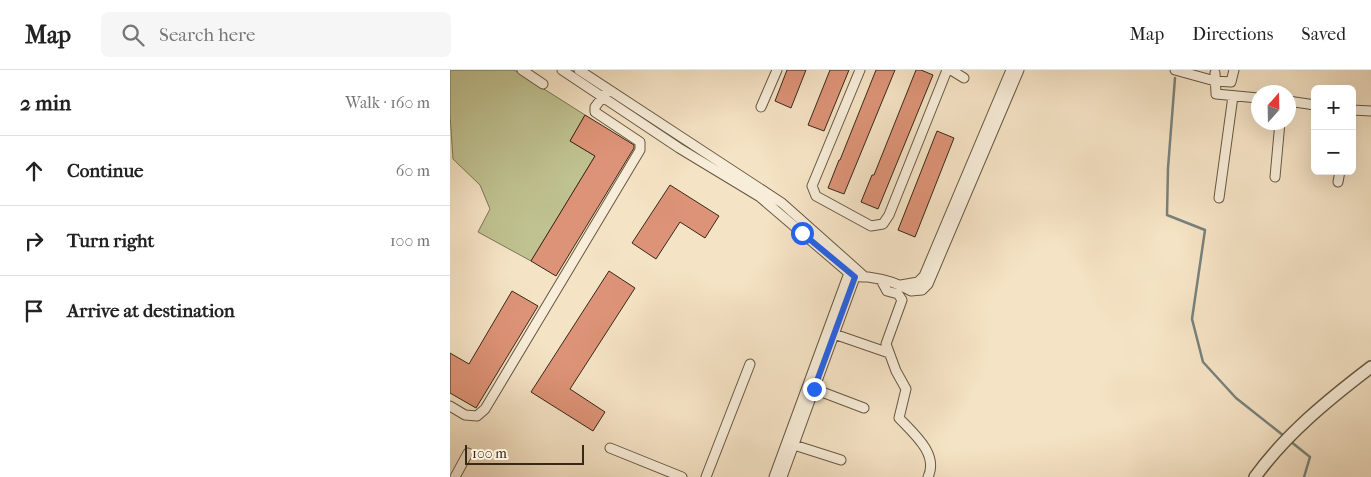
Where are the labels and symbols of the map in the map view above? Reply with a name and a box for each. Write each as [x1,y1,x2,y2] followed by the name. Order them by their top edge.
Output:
[1251,85,1296,130] north arrow
[791,222,814,245] route start
[803,378,826,401] route end
[465,442,584,465] scale bar

